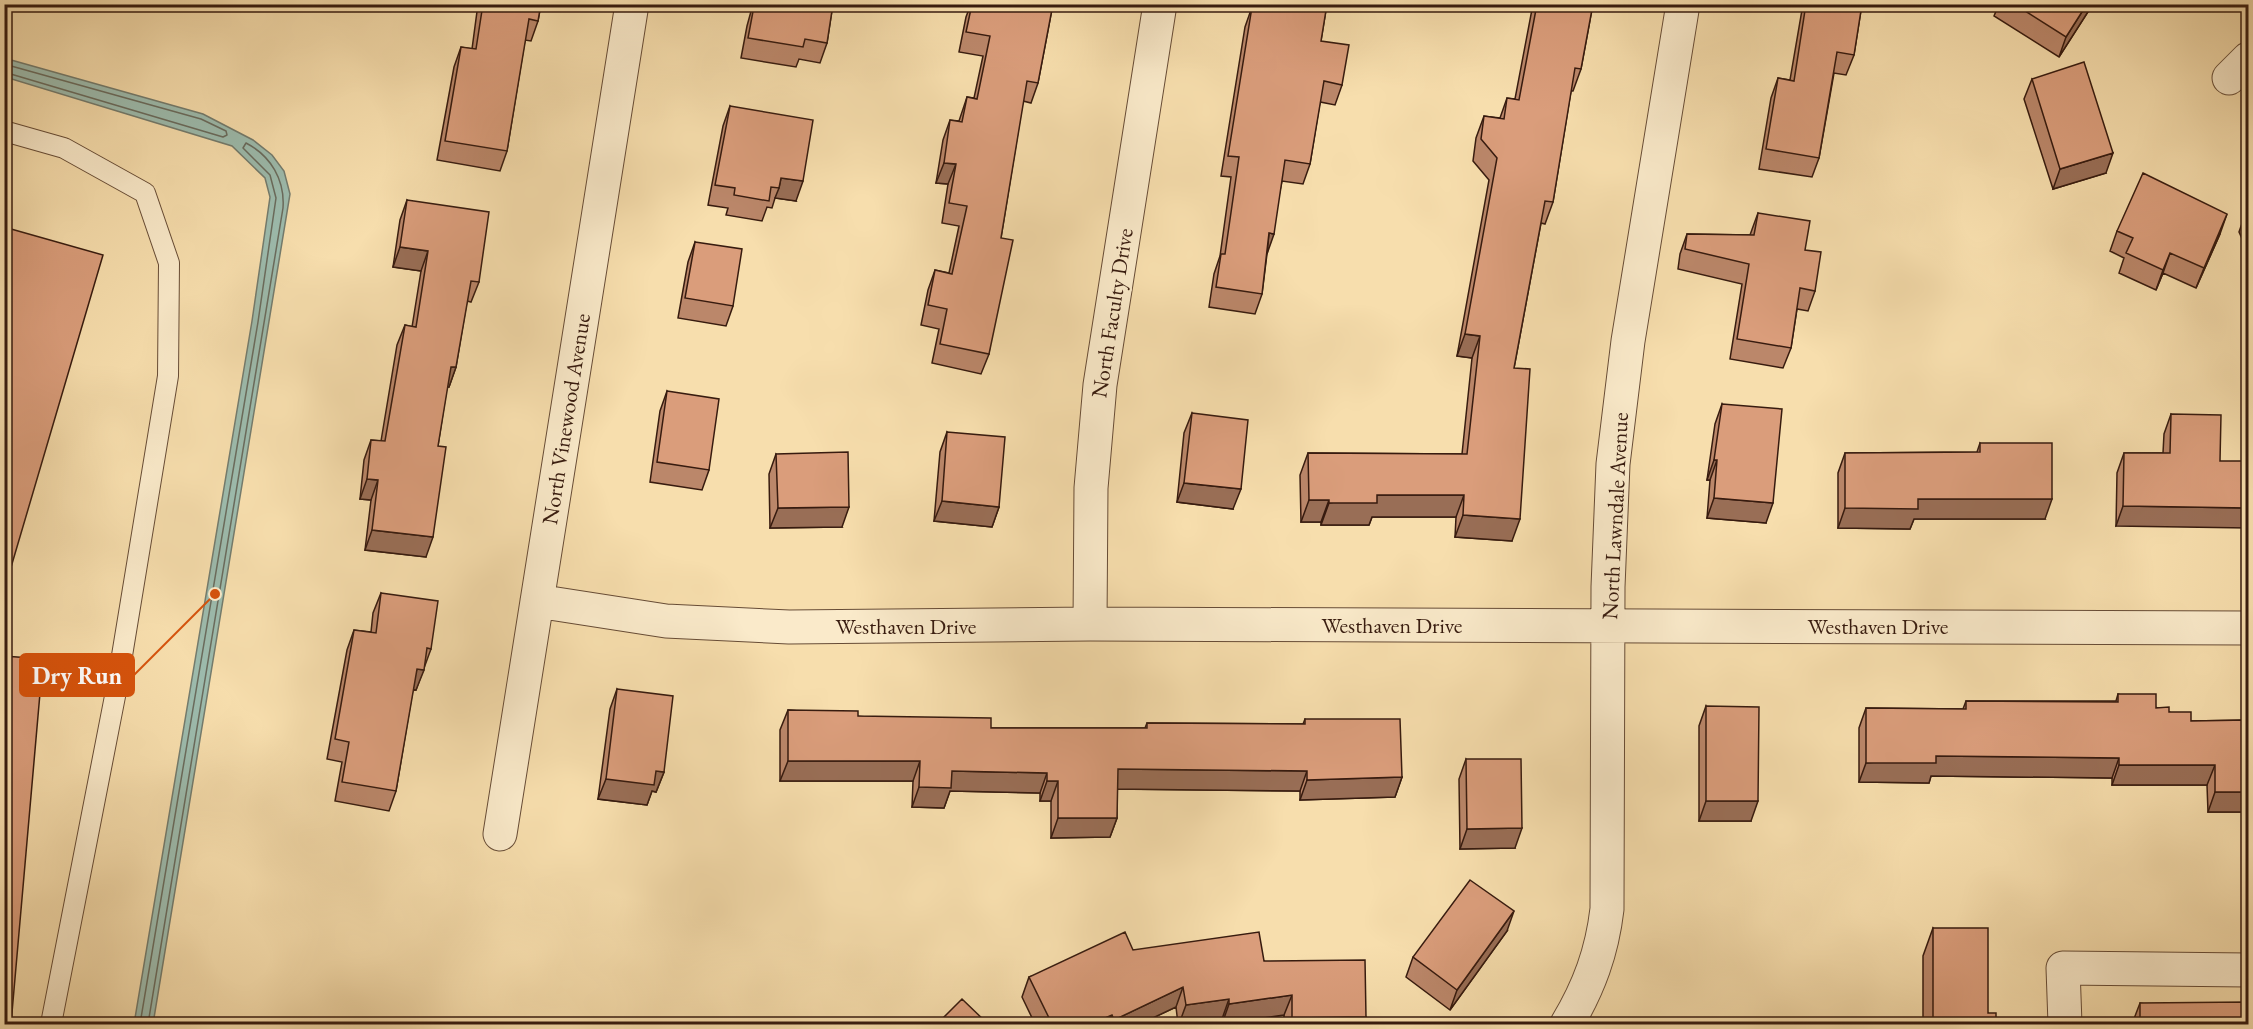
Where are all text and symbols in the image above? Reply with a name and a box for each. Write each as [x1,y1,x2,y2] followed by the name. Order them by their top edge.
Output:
[1084,226,1140,400] street label: North Faculty Drive
[535,311,597,527] street label: North Vinewood Avenue
[1595,411,1635,620] street label: North Lawndale Avenue
[1322,611,1463,640] street label: Westhaven Drive
[836,612,977,641] street label: Westhaven Drive
[1808,612,1949,641] street label: Westhaven Drive
[20,654,134,696] callout: Dry Run
[32,660,123,692] text: Dry Run

